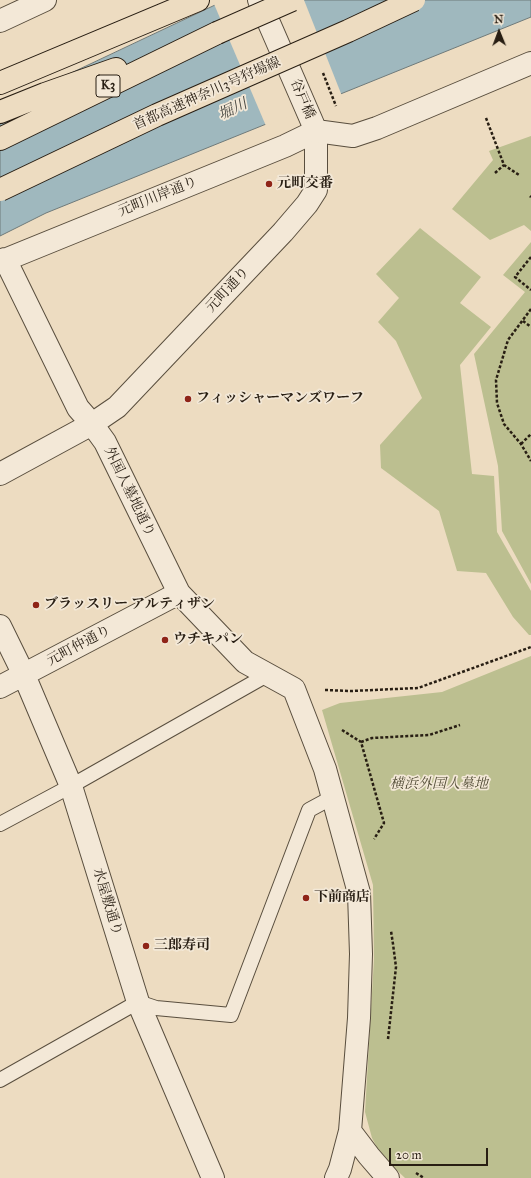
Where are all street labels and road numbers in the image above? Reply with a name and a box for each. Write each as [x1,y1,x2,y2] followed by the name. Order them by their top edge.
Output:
[131,54,283,134] street label: 首都高速神奈川3号狩場線
[96,75,120,97] road number: K3
[286,76,318,122] street label: 谷戸橋
[116,173,200,221] street label: 元町川岸通り
[203,264,253,316] street label: 元町通り
[100,444,158,540] street label: 外国人墓地通り
[44,622,114,670] street label: 元町仲通り
[89,866,125,938] street label: 水屋敷通り

